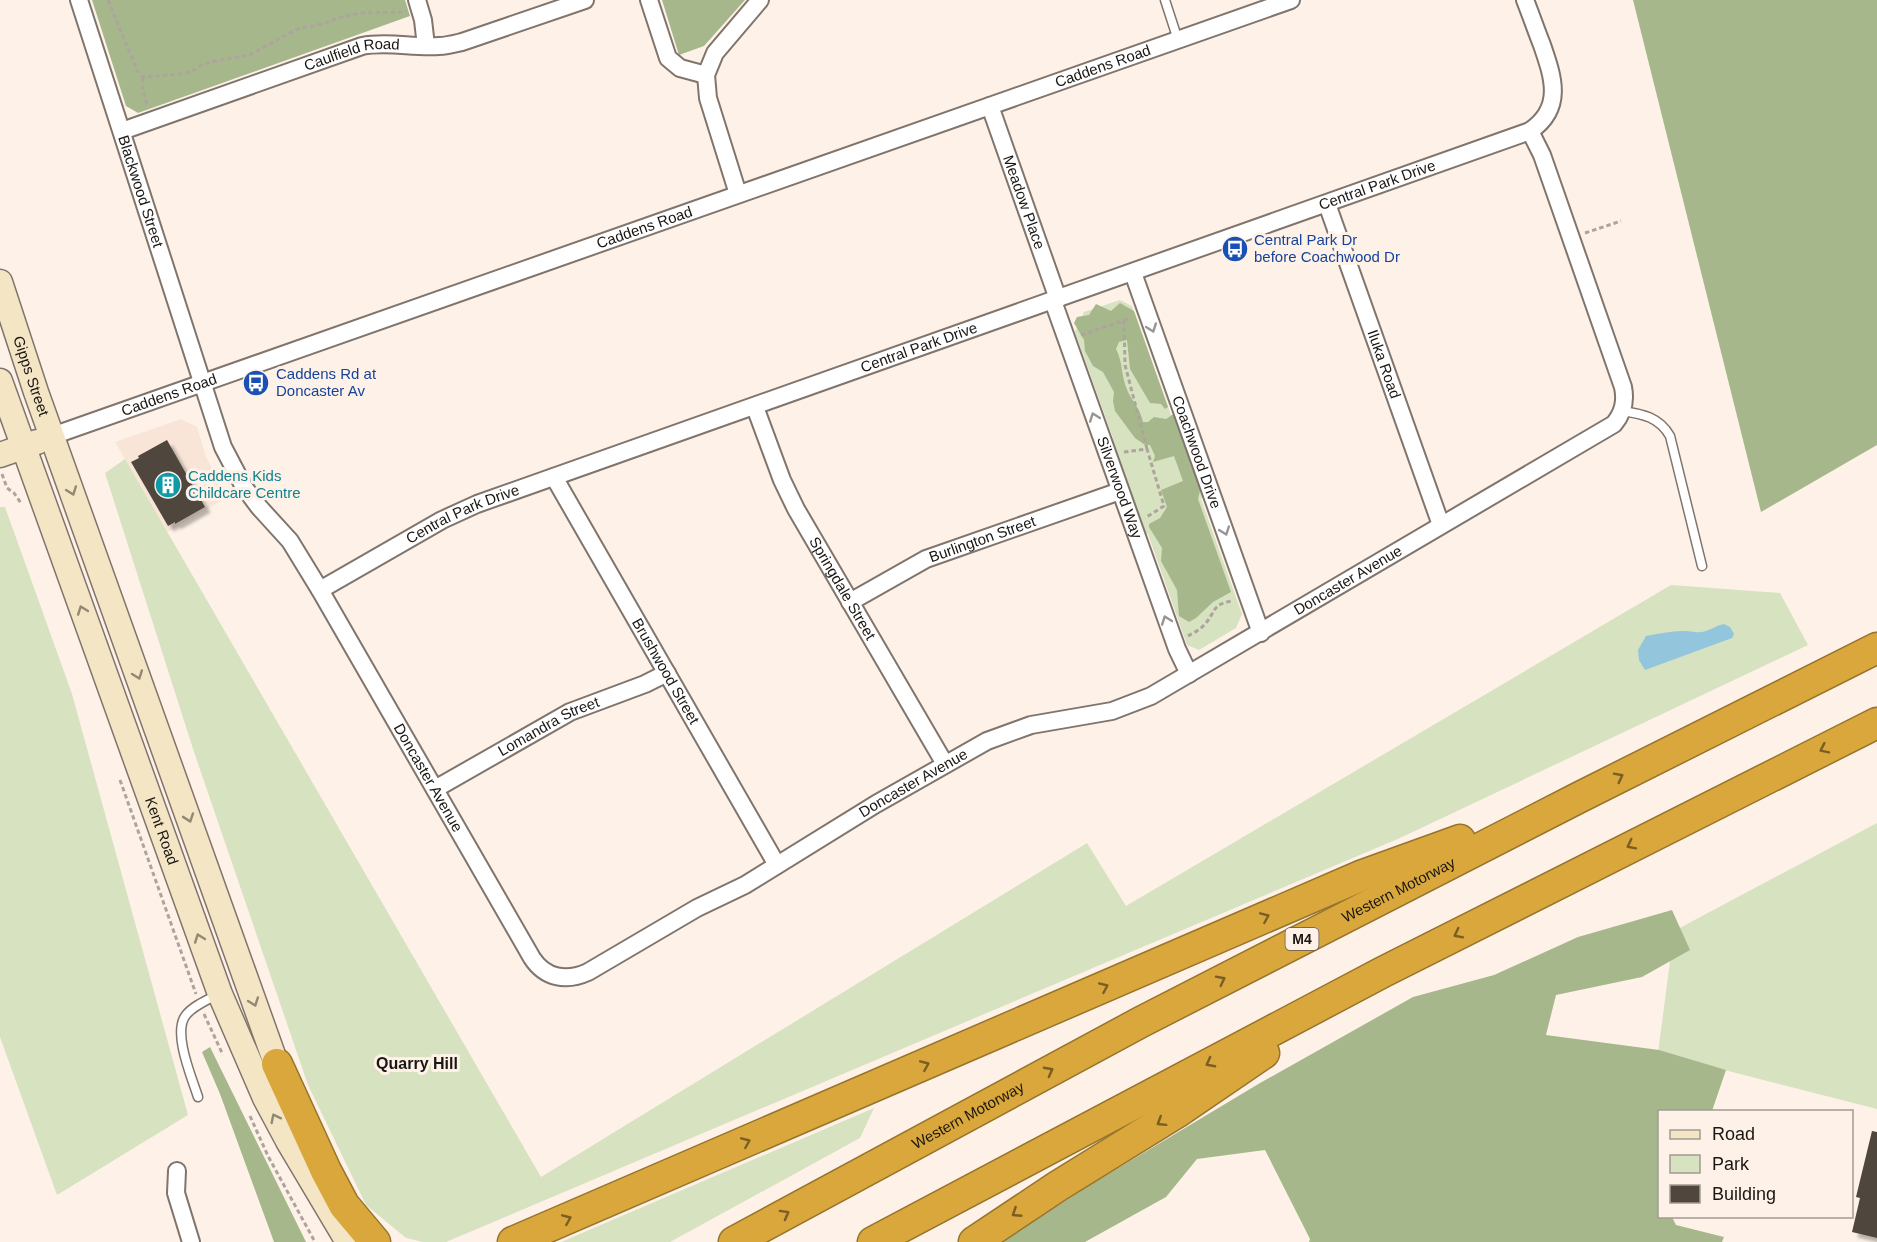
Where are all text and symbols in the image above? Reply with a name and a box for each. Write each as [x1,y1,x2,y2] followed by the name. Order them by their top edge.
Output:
[302,35,400,74] street label: Caulfield Road
[1053,41,1153,90] street label: Caddens Road
[115,133,167,250] street label: Blackwood Street
[1000,153,1049,251] street label: Meadow Place
[1316,156,1438,213] street label: Central Park Drive
[594,202,694,252] street label: Caddens Road
[1254,231,1400,265] place label: Central Park Dr before Coachwood Dr
[1220,234,1250,264] bus stop icon: Central Park Dr before Coachwood Dr
[858,318,979,375] street label: Central Park Drive
[1145,322,1158,333] one-way arrow
[1364,327,1404,401] street label: Iluka Road
[10,334,53,419] street label: Gipps Street
[276,365,377,399] place label: Caddens Rd at Doncaster Av
[241,368,271,398] bus stop icon: Caddens Rd at Doncaster Av
[119,370,219,419] street label: Caddens Road
[1169,393,1225,511] street label: Coachwood Drive
[1088,412,1101,423] one-way arrow
[1094,434,1146,541] street label: Silverwood Way
[188,467,301,501] place label: Caddens Kids Childcare Centre
[153,470,183,500] building icon: Caddens Kids Childcare Centre
[403,481,521,547] street label: Central Park Drive
[65,485,78,496] one-way arrow
[927,512,1039,565] street label: Burlington Street
[1217,525,1230,536] one-way arrow
[806,534,880,643] street label: Springdale Street
[1291,542,1405,618] street label: Doncaster Avenue
[77,605,90,616] one-way arrow
[629,615,704,728] street label: Brushwood Street
[1161,615,1174,626] one-way arrow
[130,669,143,680] one-way arrow
[495,693,602,759] street label: Lomandra Street
[391,720,467,835] street label: Doncaster Avenue
[1820,741,1831,753] one-way arrow
[856,745,970,820] street label: Doncaster Avenue
[1613,772,1624,784] one-way arrow
[142,794,182,867] street label: Kent Road
[182,812,195,823] one-way arrow
[1627,838,1638,850] one-way arrow
[1339,853,1458,926] street label: Western Motorway
[1259,913,1270,925] one-way arrow
[1453,926,1464,938] one-way arrow
[1286,928,1318,950] road number: M4
[194,933,207,944] one-way arrow
[1215,976,1226,988] one-way arrow
[1097,982,1108,994] one-way arrow
[247,996,260,1006] one-way arrow
[376,1055,458,1072] district label: Quarry Hill
[1205,1055,1216,1067] one-way arrow
[919,1060,930,1072] one-way arrow
[1043,1067,1053,1078] one-way arrow
[909,1078,1027,1152] street label: Western Motorway
[1658,1110,1853,1218] legend
[271,1113,283,1124] one-way arrow
[1157,1115,1167,1127] one-way arrow
[1712,1124,1755,1144] text: Road
[740,1137,751,1149] one-way arrow
[1712,1154,1750,1174] text: Park
[1712,1184,1776,1204] text: Building
[1011,1206,1022,1217] one-way arrow
[779,1210,789,1221] one-way arrow
[560,1214,571,1226] one-way arrow

